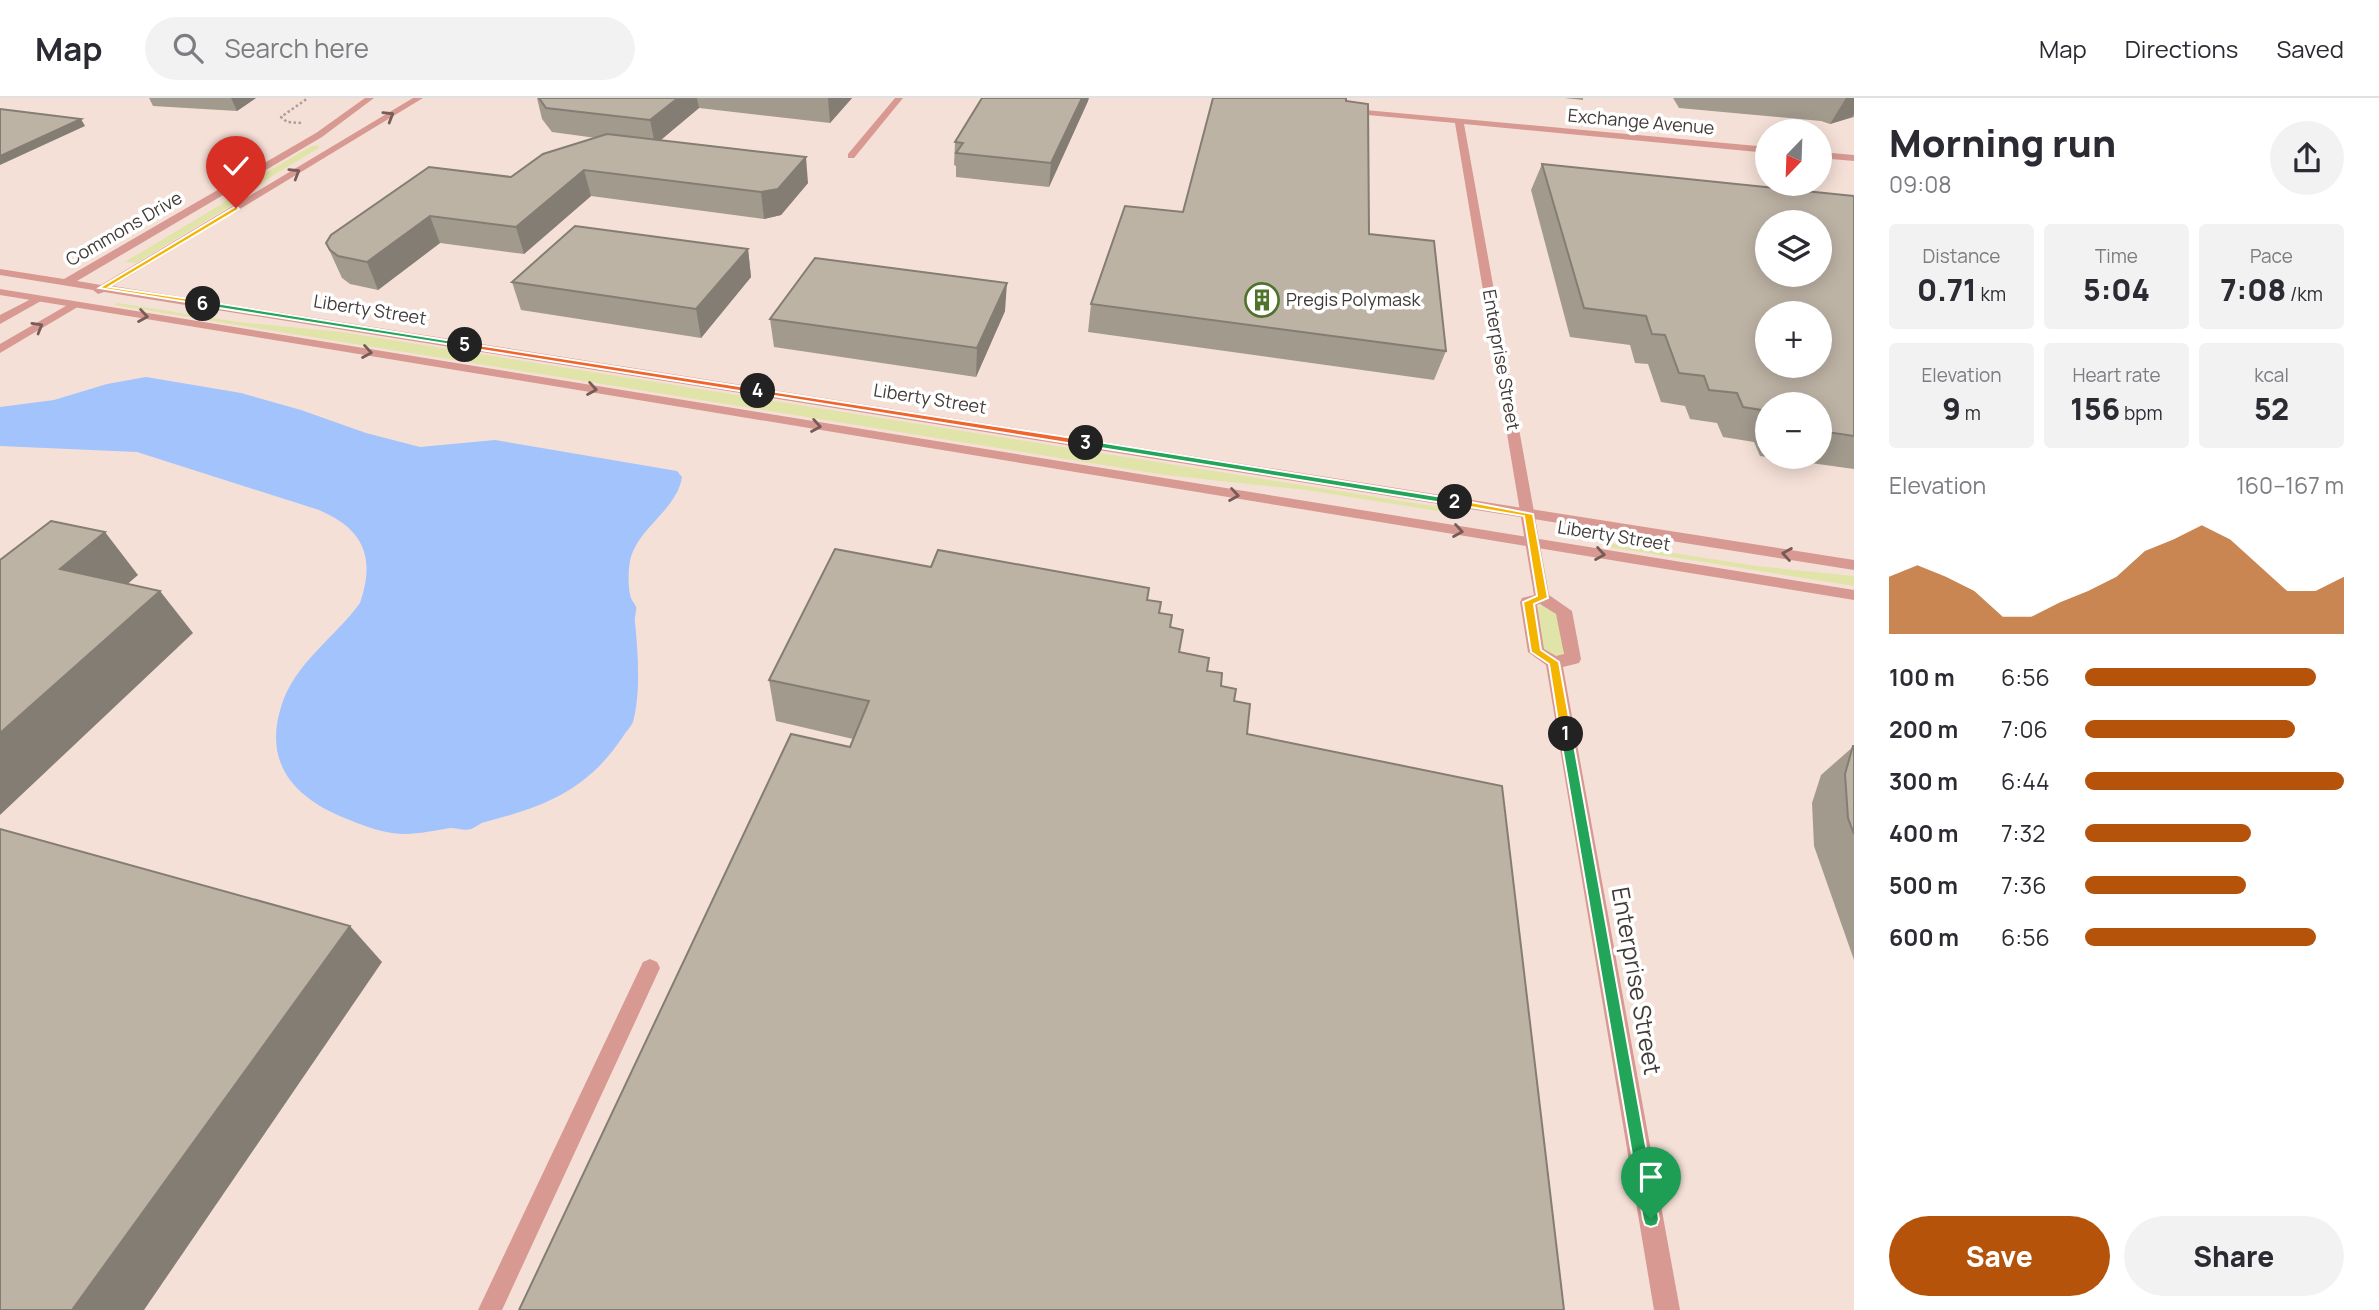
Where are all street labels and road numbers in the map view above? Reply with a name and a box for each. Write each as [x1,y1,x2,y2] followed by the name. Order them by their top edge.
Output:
[1567,103,1715,139] street label: Exchange Avenue
[61,185,186,271] street label: Commons Drive
[312,288,428,330] street label: Liberty Street
[1478,288,1526,432] street label: Enterprise Street
[872,377,988,419] street label: Liberty Street
[1556,514,1672,556] street label: Liberty Street
[1605,884,1670,1077] street label: Enterprise Street

